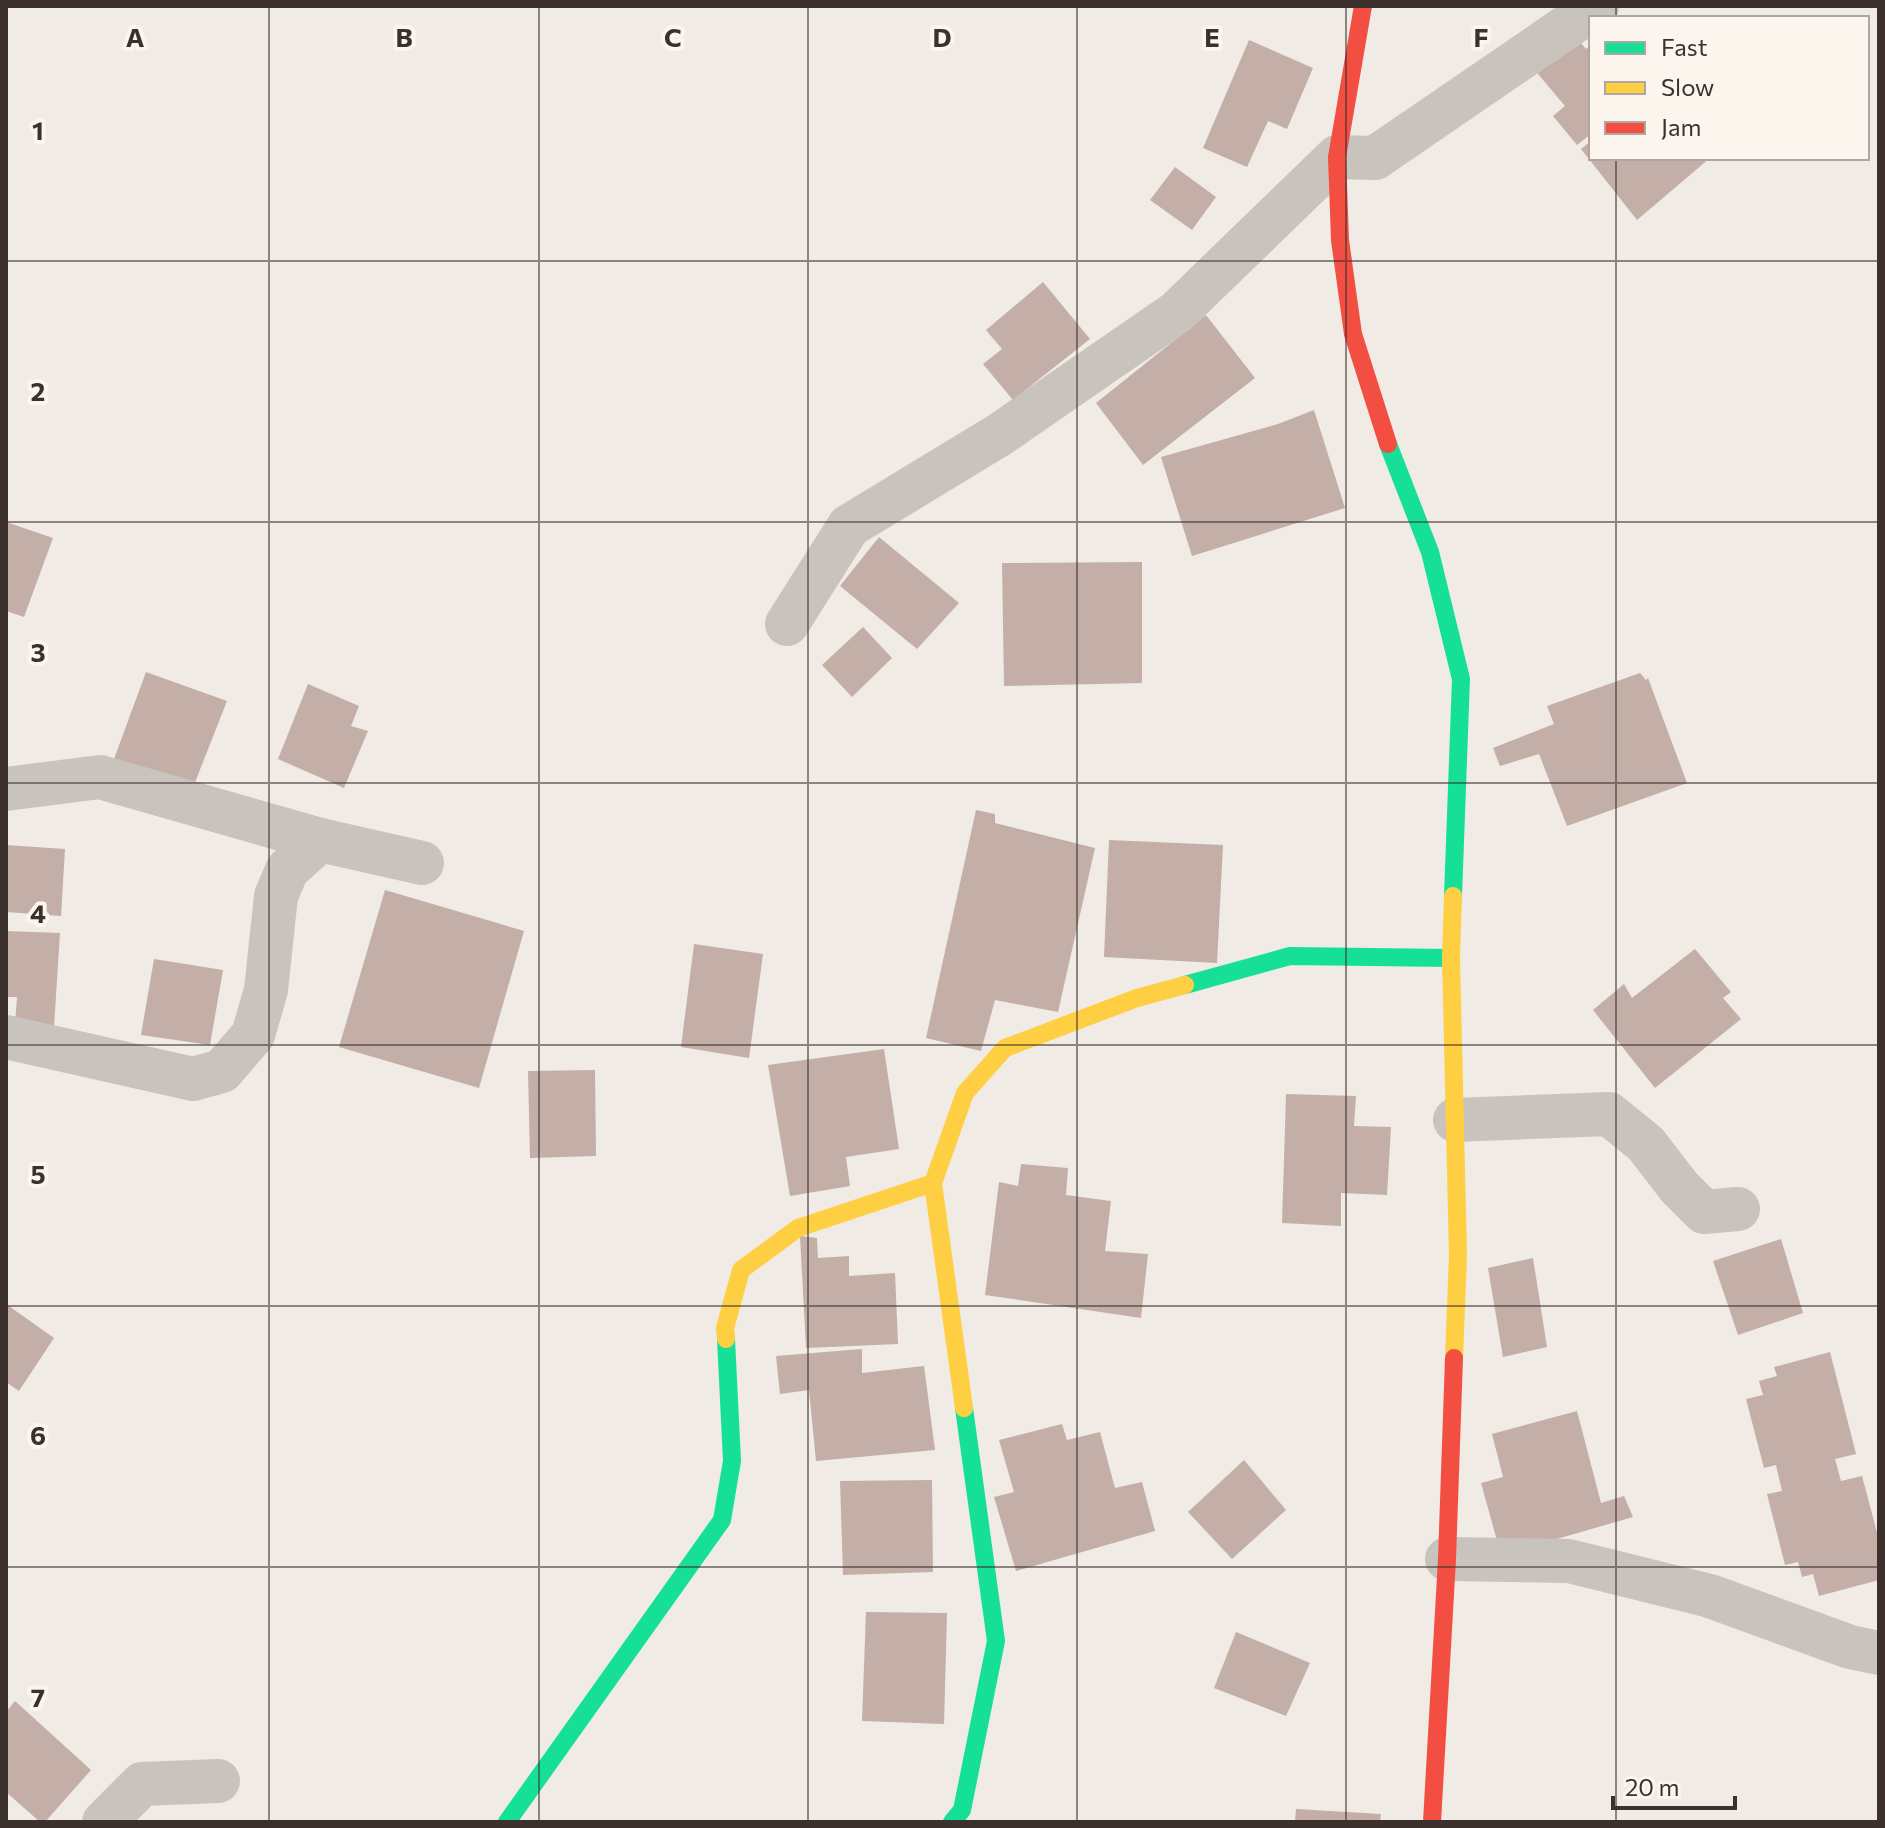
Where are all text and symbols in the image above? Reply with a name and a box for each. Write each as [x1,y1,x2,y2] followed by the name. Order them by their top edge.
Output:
[1589,16,1869,160] legend
[126,21,145,52] text: A
[395,21,413,52] text: B
[664,21,682,52] text: C
[932,21,952,52] text: D
[1204,21,1220,52] text: E
[1473,21,1489,52] text: F
[1661,32,1708,61] text: Fast
[1661,72,1714,101] text: Slow
[1661,112,1701,141] text: Jam
[32,114,44,145] text: 1
[31,375,45,406] text: 2
[30,636,46,667] text: 3
[30,897,46,928] text: 4
[30,1158,46,1189] text: 5
[30,1419,46,1450] text: 6
[31,1681,45,1712] text: 7
[1613,1760,1735,1810] scale bar
[1625,1772,1679,1801] text: 20 m

